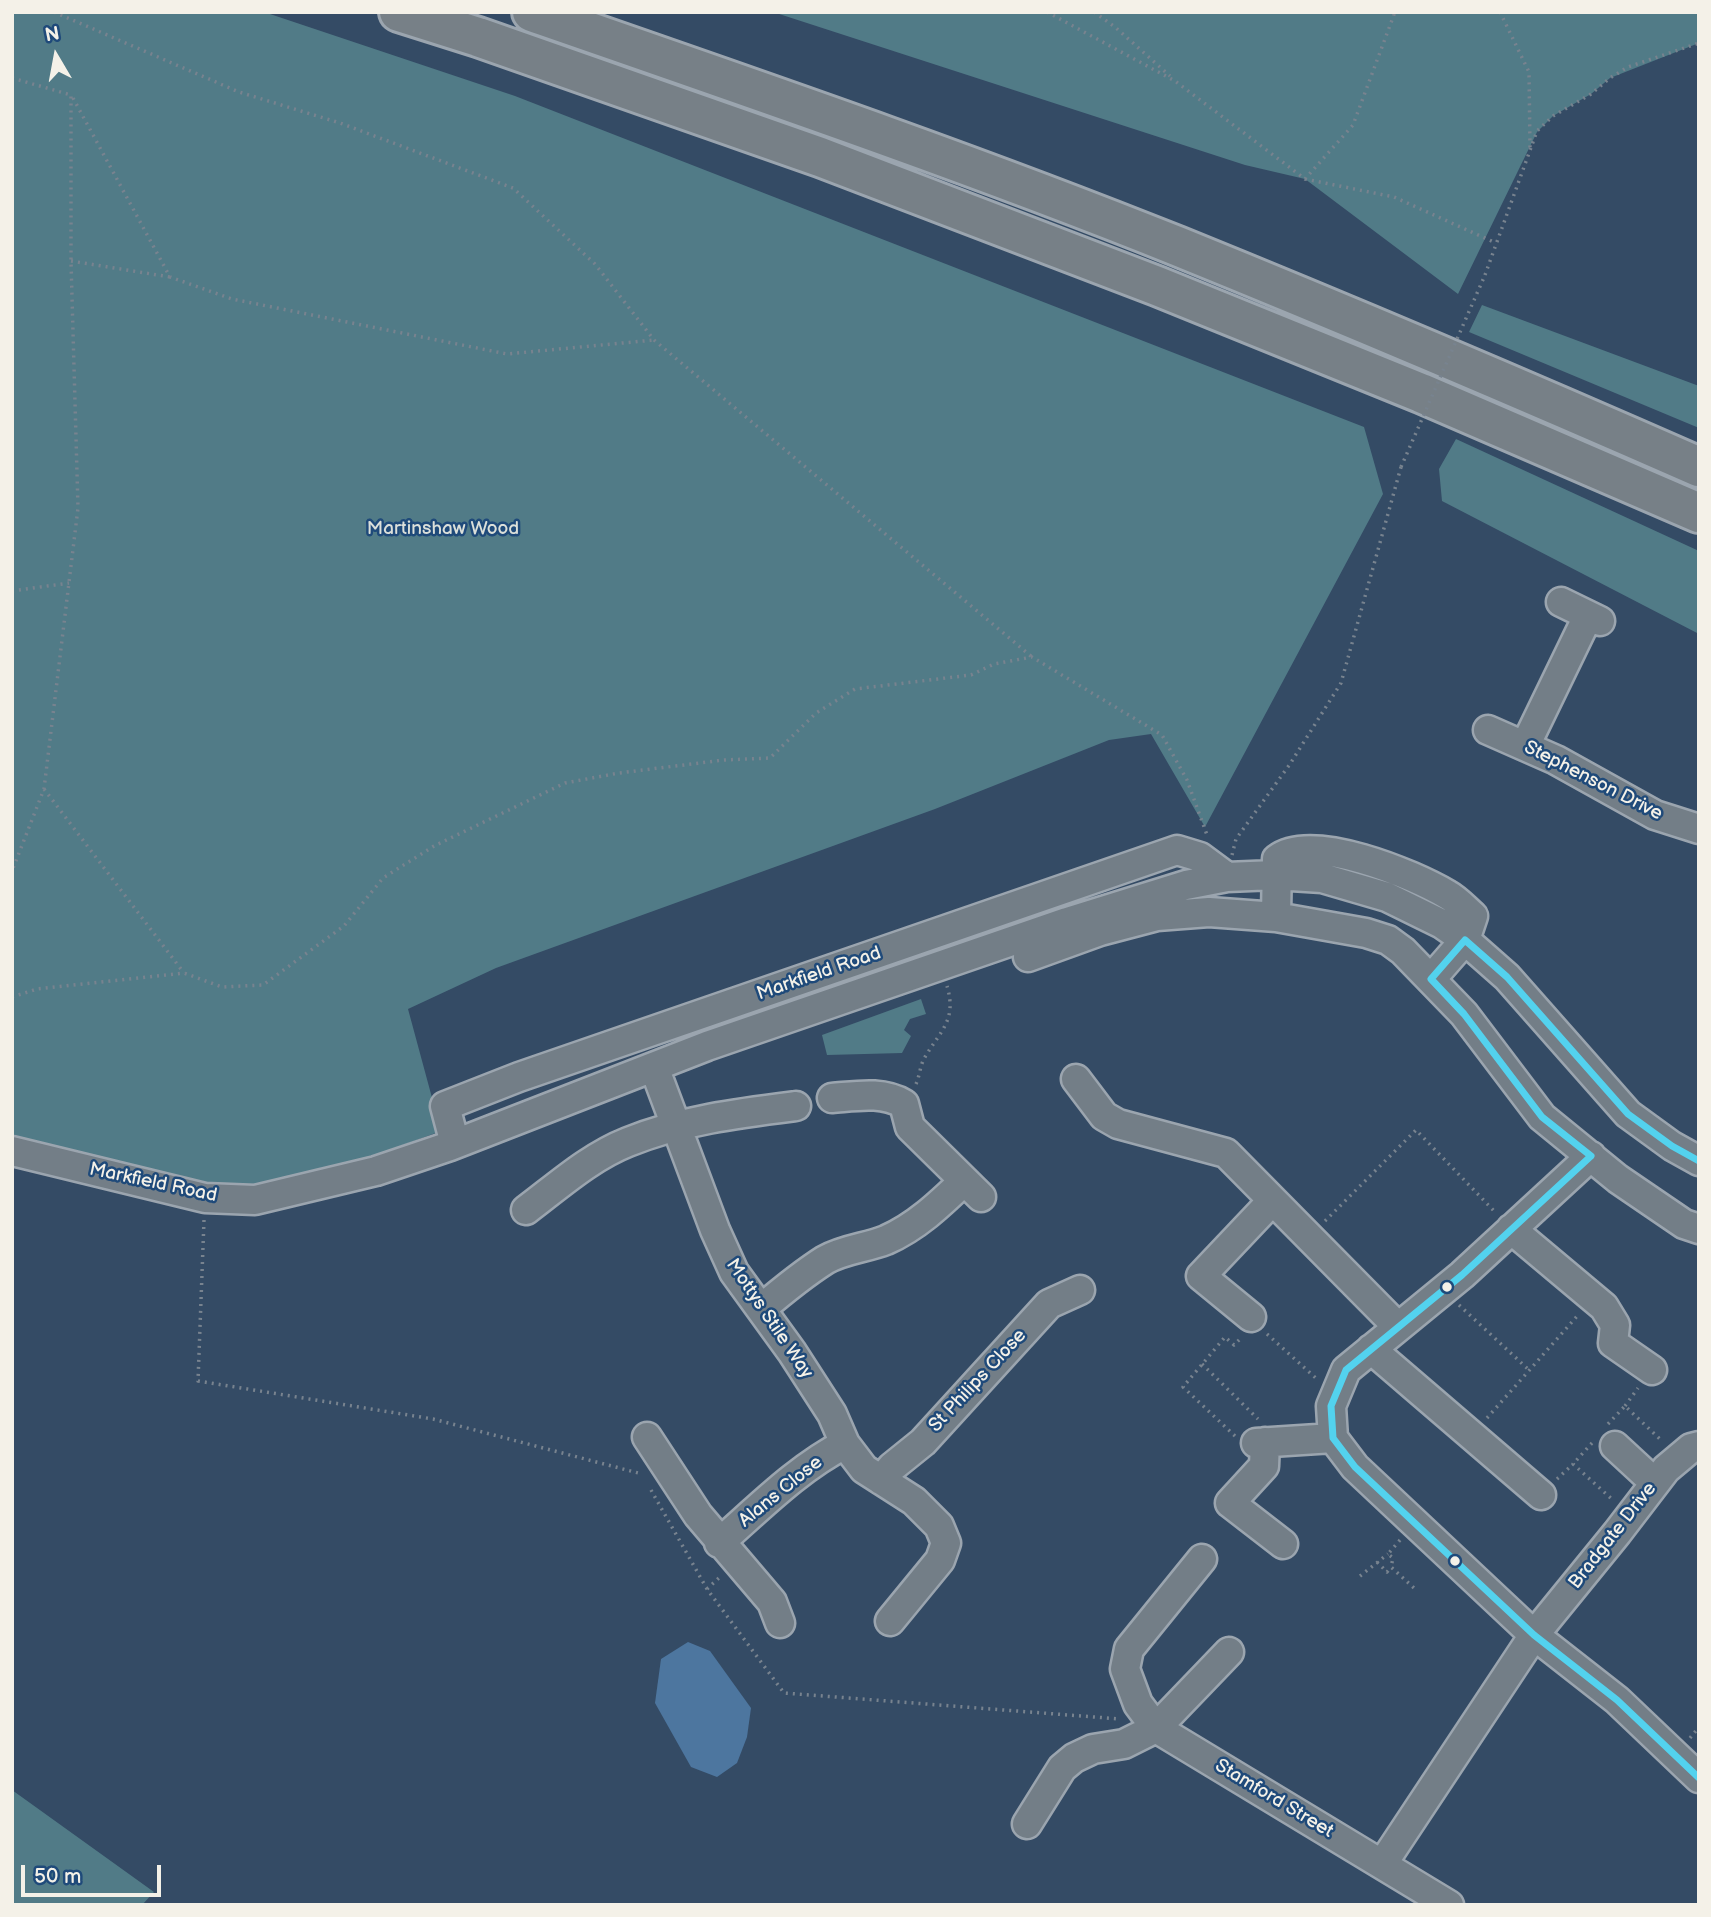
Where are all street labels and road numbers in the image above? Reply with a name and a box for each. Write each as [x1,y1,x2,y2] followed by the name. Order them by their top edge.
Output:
[1520,736,1666,826] street label: Stephenson Drive
[754,942,884,1006] street label: Markfield Road
[87,1158,219,1208] street label: Markfield Road
[721,1255,817,1383] street label: Mottys Stile Way
[924,1325,1032,1437] street label: St Philips Close
[735,1451,827,1533] street label: Alans Close
[1564,1478,1662,1594] street label: Bradgate Drive
[1211,1755,1337,1843] street label: Stamford Street

